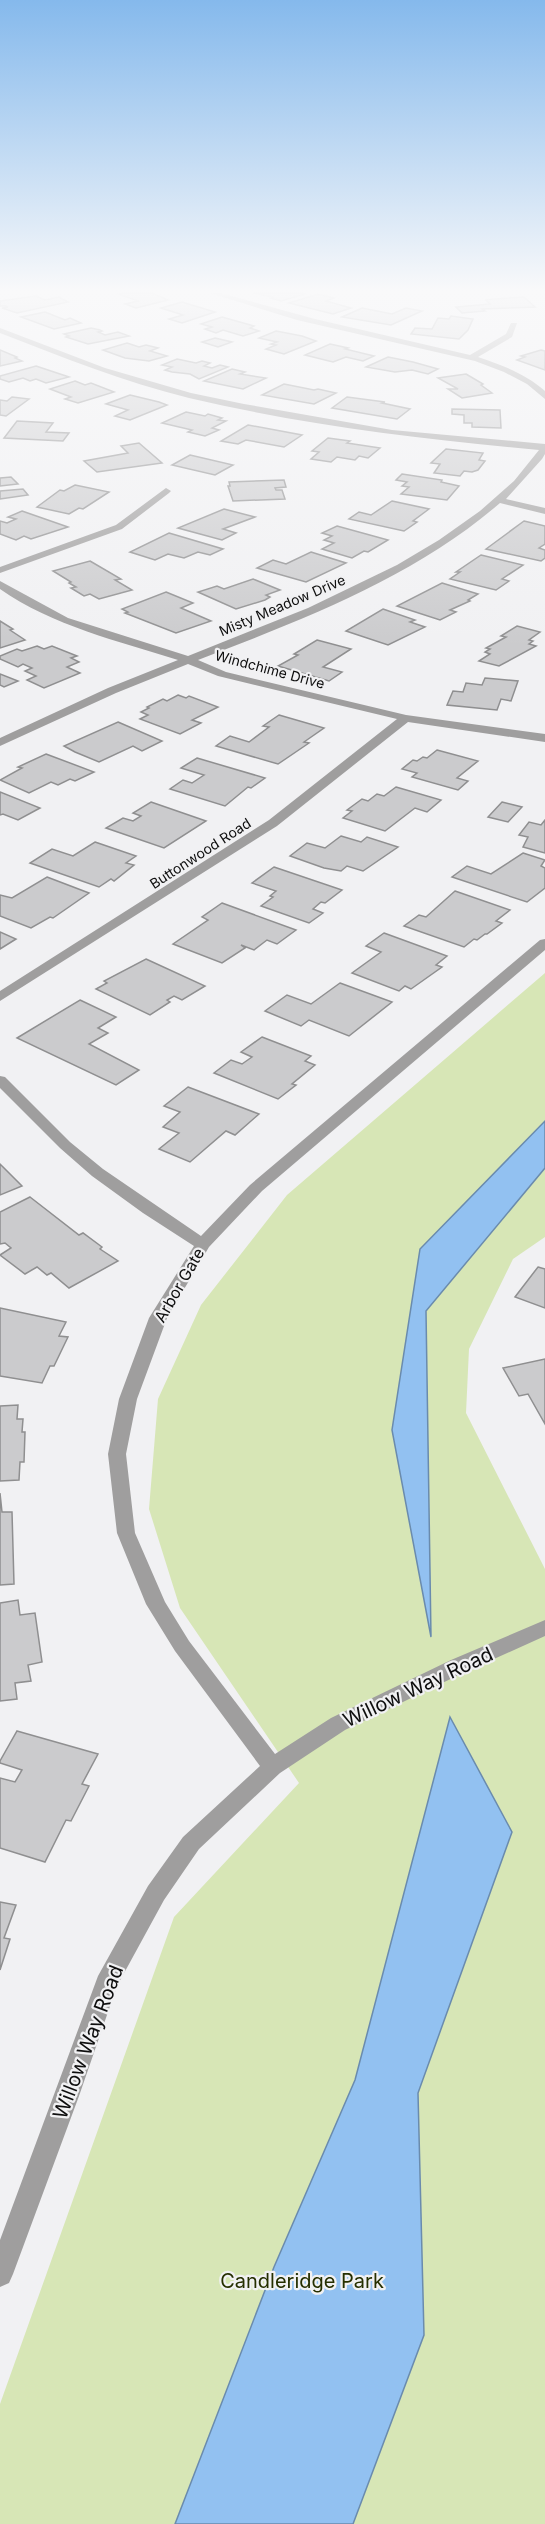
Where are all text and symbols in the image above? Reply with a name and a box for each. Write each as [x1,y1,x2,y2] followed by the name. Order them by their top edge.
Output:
[216,571,348,639] street label: Misty Meadow Drive
[213,646,327,692] street label: Windchime Drive
[146,814,254,892] street label: Buttonwood Road
[150,1244,208,1326] street label: Arbor Gate
[339,1642,497,1732] street label: Willow Way Road
[48,1962,128,2122] street label: Willow Way Road
[220,2269,384,2293] park label: Candleridge Park

